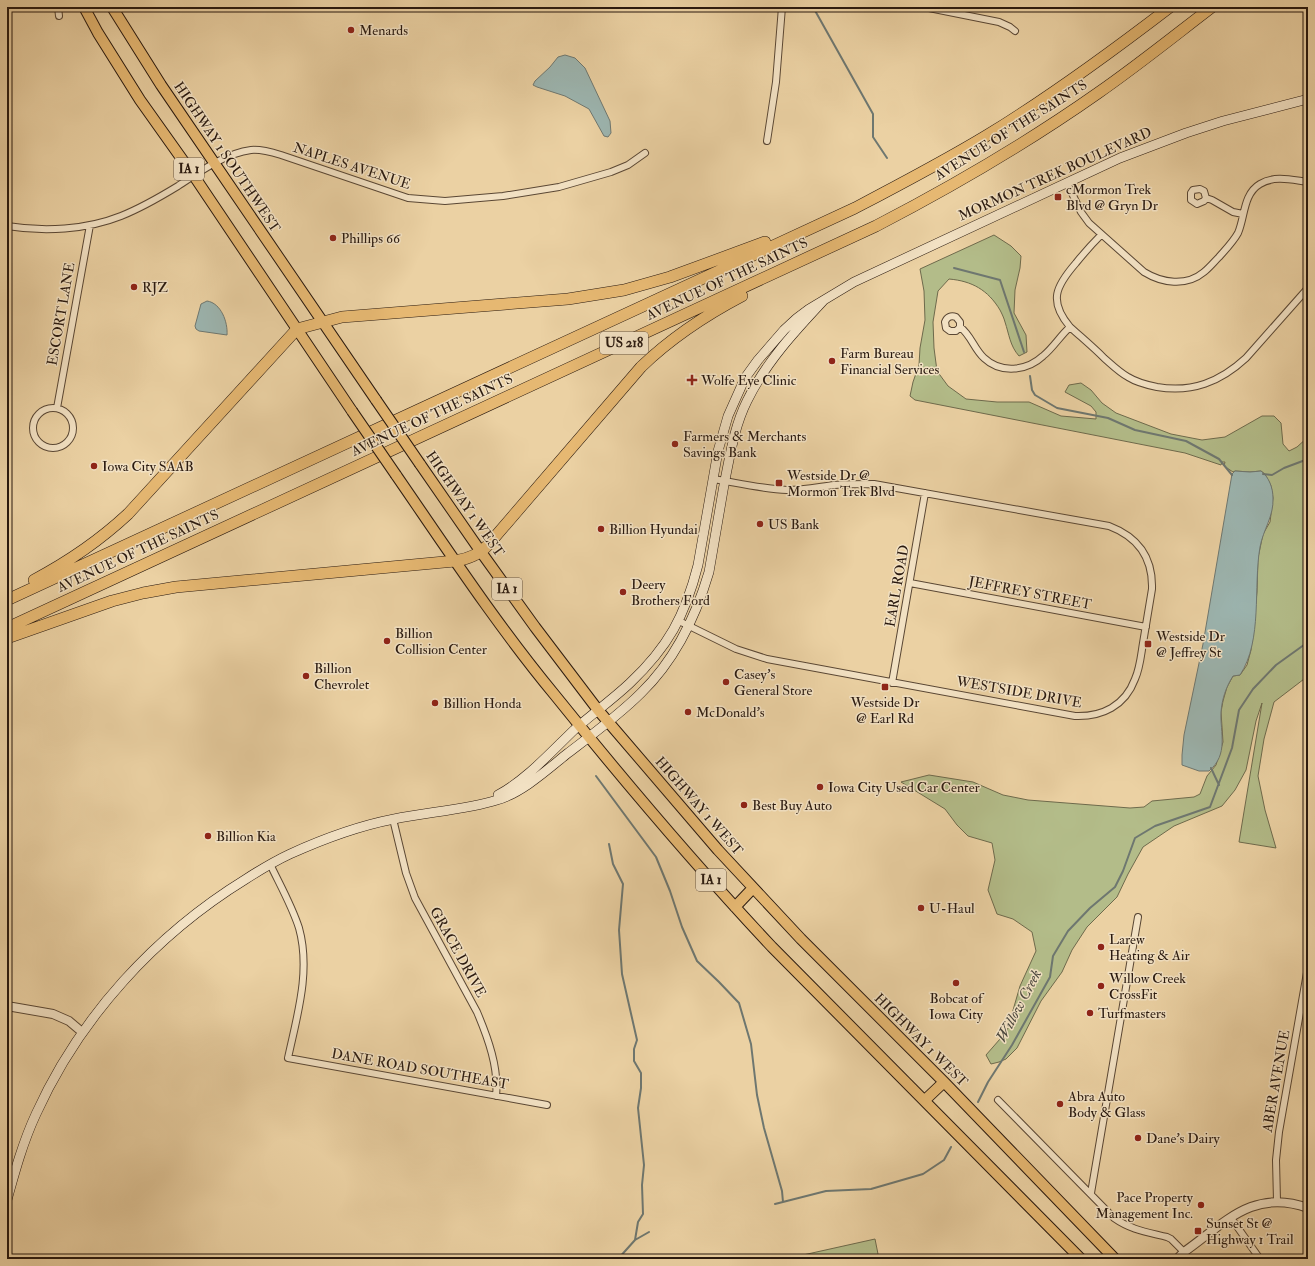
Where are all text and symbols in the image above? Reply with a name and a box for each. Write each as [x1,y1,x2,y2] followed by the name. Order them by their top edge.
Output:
[359,22,408,39] place label: Menards
[346,25,356,35] marker: Menards
[931,76,1090,184] street label: AVENUE OF THE SAINTS
[170,79,284,236] street label: HIGHWAY 1 SOUTHWEST
[956,124,1154,224] street label: MORMON TREK BOULEVARD
[291,139,413,193] street label: NAPLES AVENUE
[174,158,204,180] road number: IA 1
[1066,181,1159,215] place label: cMormon Trek Blvd @ Gryn Dr
[1053,192,1063,202] marker: cMormon Trek Blvd @ Gryn Dr
[341,230,401,248] place label: Phillips 66
[328,233,338,243] marker: Phillips 66
[643,234,810,324] street label: AVENUE OF THE SAINTS
[44,261,78,367] street label: ESCORT LANE
[142,279,169,296] place label: RJZ
[129,282,139,292] marker: RJZ
[600,332,648,354] road number: US 218
[840,345,939,378] place label: Farm Bureau Financial Services
[827,356,837,366] marker: Farm Bureau Financial Services
[348,370,515,460] street label: AVENUE OF THE SAINTS
[700,372,797,390] place label: Wolfe Eye Clinic
[686,374,698,386] marker: Wolfe Eye Clinic
[683,428,806,461] place label: Farmers & Merchants Savings Bank
[670,439,680,449] marker: Farmers & Merchants Savings Bank
[422,448,508,561] street label: HIGHWAY 1 WEST
[102,458,194,476] place label: Iowa City SAAB
[89,461,99,471] marker: Iowa City SAAB
[786,467,895,500] place label: Westside Dr @ Mormon Trek Blvd
[774,478,784,488] marker: Westside Dr @ Mormon Trek Blvd
[54,506,221,596] street label: AVENUE OF THE SAINTS
[768,516,820,533] place label: US Bank
[755,519,765,529] marker: US Bank
[609,521,698,539] place label: Billion Hyundai
[596,524,606,534] marker: Billion Hyundai
[881,543,913,629] street label: EARL ROAD
[966,573,1093,613] street label: JEFFREY STREET
[631,576,710,609] place label: Deery Brothers Ford
[492,578,522,600] road number: IA 1
[618,587,628,597] marker: Deery Brothers Ford
[395,625,488,658] place label: Billion Collision Center
[1155,628,1226,662] place label: Westside Dr @ Jeffrey St
[382,636,392,646] marker: Billion Collision Center
[1143,639,1153,649] marker: Westside Dr @ Jeffrey St
[314,660,370,693] place label: Billion Chevrolet
[734,666,812,699] place label: Casey's General Store
[301,671,311,681] marker: Billion Chevrolet
[954,672,1083,711] street label: WESTSIDE DRIVE
[721,677,731,687] marker: Casey's General Store
[880,682,890,692] marker: Westside Dr @ Earl Rd
[850,694,920,727] place label: Westside Dr @ Earl Rd
[443,695,522,712] place label: Billion Honda
[430,698,440,708] marker: Billion Honda
[696,704,765,721] place label: McDonald's
[683,707,693,717] marker: McDonald's
[652,753,747,859] street label: HIGHWAY 1 WEST
[828,779,980,797] place label: Iowa City Used Car Center
[815,782,825,792] marker: Iowa City Used Car Center
[752,797,832,815] place label: Best Buy Auto
[739,800,749,810] marker: Best Buy Auto
[216,828,276,845] place label: Billion Kia
[203,831,213,841] marker: Billion Kia
[696,869,726,891] road number: IA 1
[929,900,975,917] place label: U-Haul
[916,903,926,913] marker: U-Haul
[426,904,490,1000] street label: GRACE DRIVE
[1109,931,1191,964] place label: Larew Heating & Air
[1096,942,1106,952] marker: Larew Heating & Air
[992,967,1046,1045] water label: Willow Creek
[1108,970,1186,1003] place label: Willow Creek CrossFit
[951,978,961,988] marker: Bobcat of Iowa City
[1096,981,1106,991] marker: Willow Creek CrossFit
[871,990,972,1091] street label: HIGHWAY 1 WEST
[929,990,985,1024] place label: Bobcat of Iowa City
[1098,1005,1166,1022] place label: Turfmasters
[1085,1008,1095,1018] marker: Turfmasters
[1258,1029,1293,1134] street label: ABER AVENUE
[330,1045,511,1093] street label: DANE ROAD SOUTHEAST
[1067,1088,1145,1122] place label: Abra Auto Body & Glass
[1055,1099,1065,1109] marker: Abra Auto Body & Glass
[1146,1130,1220,1148] place label: Dane's Dairy
[1133,1133,1143,1143] marker: Dane's Dairy
[1096,1189,1194,1222] place label: Pace Property Management Inc.
[1196,1200,1206,1210] marker: Pace Property Management Inc.
[1206,1215,1294,1249] place label: Sunset St @ Highway 1 Trail
[1193,1226,1203,1236] marker: Sunset St @ Highway 1 Trail

